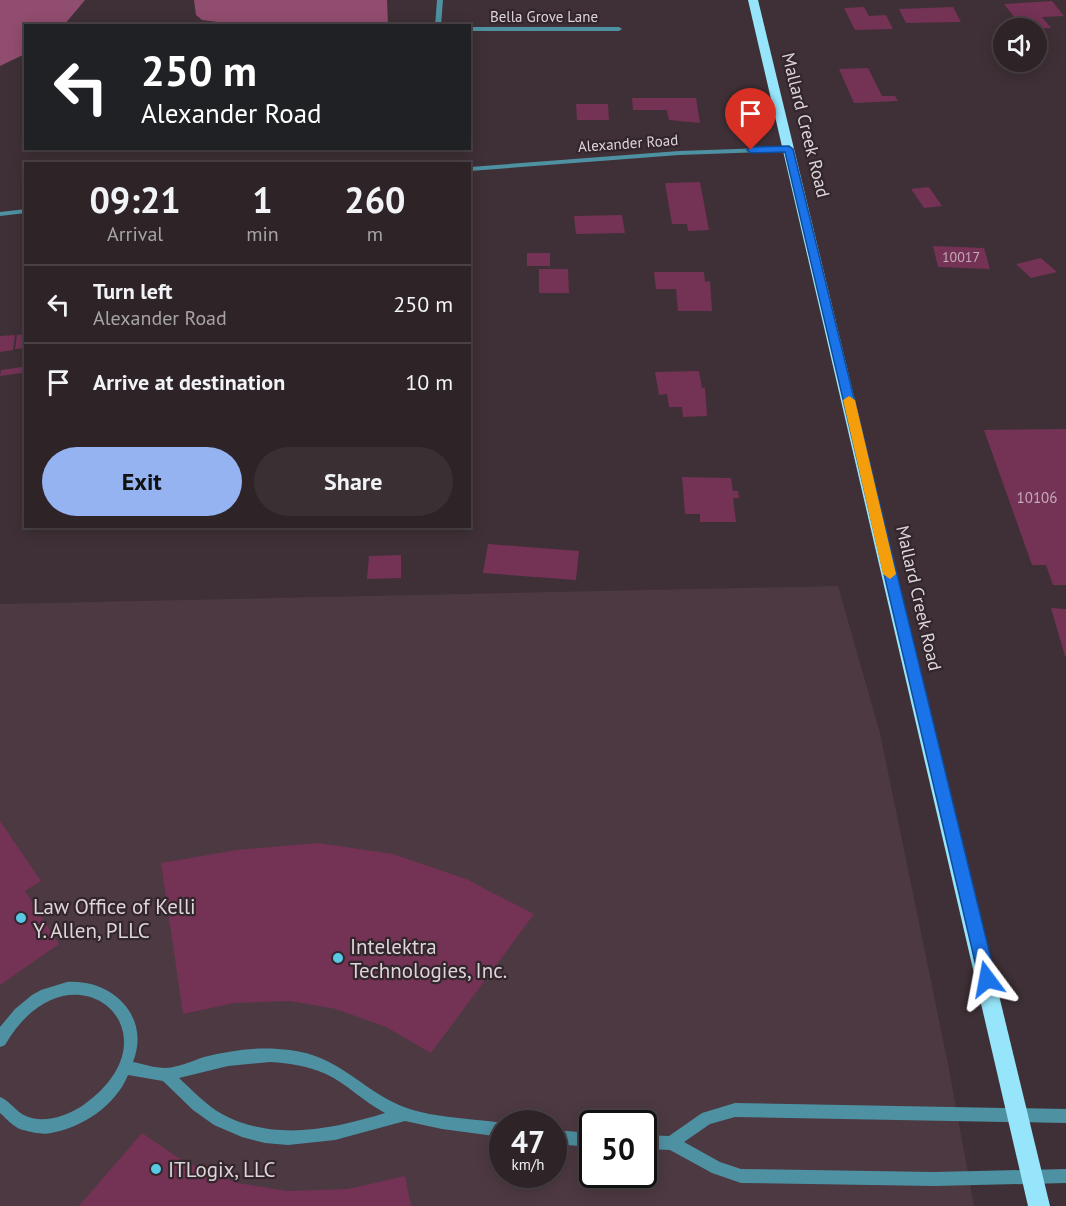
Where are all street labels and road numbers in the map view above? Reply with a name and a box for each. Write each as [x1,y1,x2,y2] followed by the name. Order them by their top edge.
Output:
[490,7,598,26] street label: Bella Grove Lane
[777,50,835,200] street label: Mallard Creek Road
[577,130,679,156] street label: Alexander Road
[891,523,947,673] street label: Mallard Creek Road

